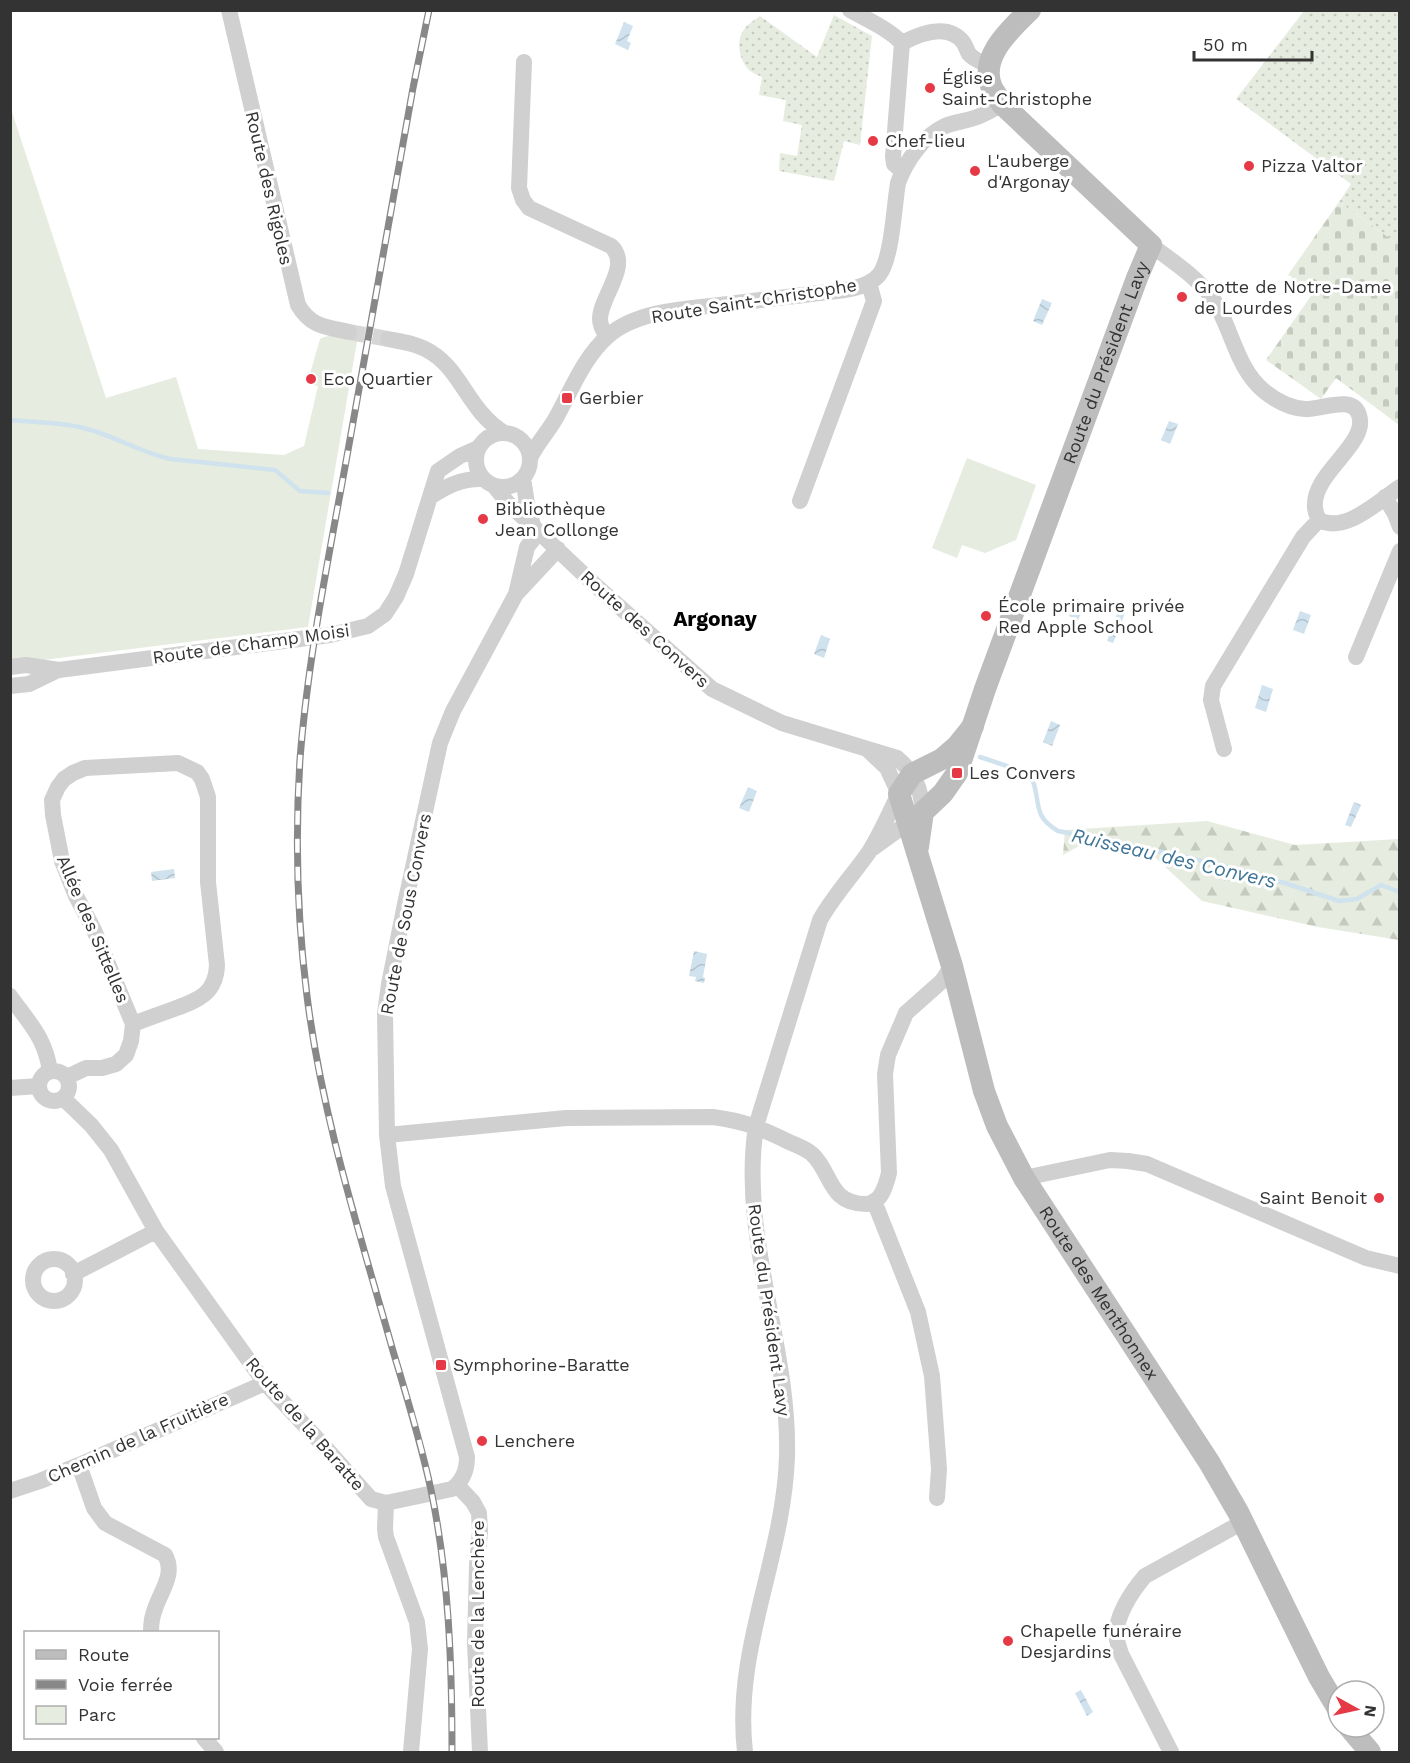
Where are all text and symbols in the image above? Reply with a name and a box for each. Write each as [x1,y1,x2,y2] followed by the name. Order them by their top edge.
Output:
[1194,24,1312,62] scale bar
[1203,34,1248,55] text: 50 m
[942,67,1092,109] place label: Église Saint-Christophe
[923,81,937,95] marker: Église Saint-Christophe
[242,109,297,267] street label: Route des Rigoles
[885,130,966,151] place label: Chef-lieu
[866,134,880,148] marker: Chef-lieu
[987,150,1071,192] place label: L'auberge d'Argonay
[1261,155,1363,176] place label: Pizza Valtor
[1242,159,1256,173] marker: Pizza Valtor
[968,164,982,178] marker: L'auberge d'Argonay
[1058,257,1153,467] street label: Route du Président Lavy
[650,274,858,327] street label: Route Saint-Christophe
[1194,276,1392,318] place label: Grotte de Notre-Dame de Lourdes
[1175,290,1189,304] marker: Grotte de Notre-Dame de Lourdes
[323,368,433,389] place label: Eco Quartier
[304,372,318,386] marker: Eco Quartier
[579,387,644,408] place label: Gerbier
[560,391,574,405] marker: Gerbier
[495,498,619,540] place label: Bibliothèque Jean Collonge
[476,512,490,526] marker: Bibliothèque Jean Collonge
[577,566,714,692] street label: Route des Convers
[998,595,1185,637] place label: École primaire privée Red Apple School
[673,606,757,631] district label: Argonay
[979,609,993,623] marker: École primaire privée Red Apple School
[151,619,351,668] street label: Route de Champ Moisi
[969,762,1076,783] place label: Les Convers
[950,766,964,780] marker: Les Convers
[376,811,435,1016] street label: Route de Sous Convers
[1069,823,1279,893] water label: Ruisseau des Convers
[53,852,134,1006] street label: Allée des Sittelles
[1260,1187,1367,1208] place label: Saint Benoit
[1372,1191,1386,1205] marker: Saint Benoit
[744,1202,795,1418] street label: Route du Président Lavy
[1035,1202,1164,1384] street label: Route des Menthonnex
[242,1353,369,1495] street label: Route de la Baratte
[453,1354,630,1375] place label: Symphorine-Baratte
[434,1358,448,1372] marker: Symphorine-Baratte
[44,1388,232,1487] street label: Chemin de la Fruitière
[494,1430,575,1451] place label: Lenchere
[475,1434,489,1448] marker: Lenchere
[467,1520,488,1708] street label: Route de la Lenchère
[1020,1620,1182,1662] place label: Chapelle funéraire Desjardins
[24,1631,219,1739] legend
[1001,1634,1015,1648] marker: Chapelle funéraire Desjardins
[78,1644,130,1665] text: Route
[78,1674,173,1695] text: Voie ferrée
[1326,1679,1386,1739] north arrow
[78,1704,116,1725] text: Parc
[1360,1704,1381,1718] text: N

